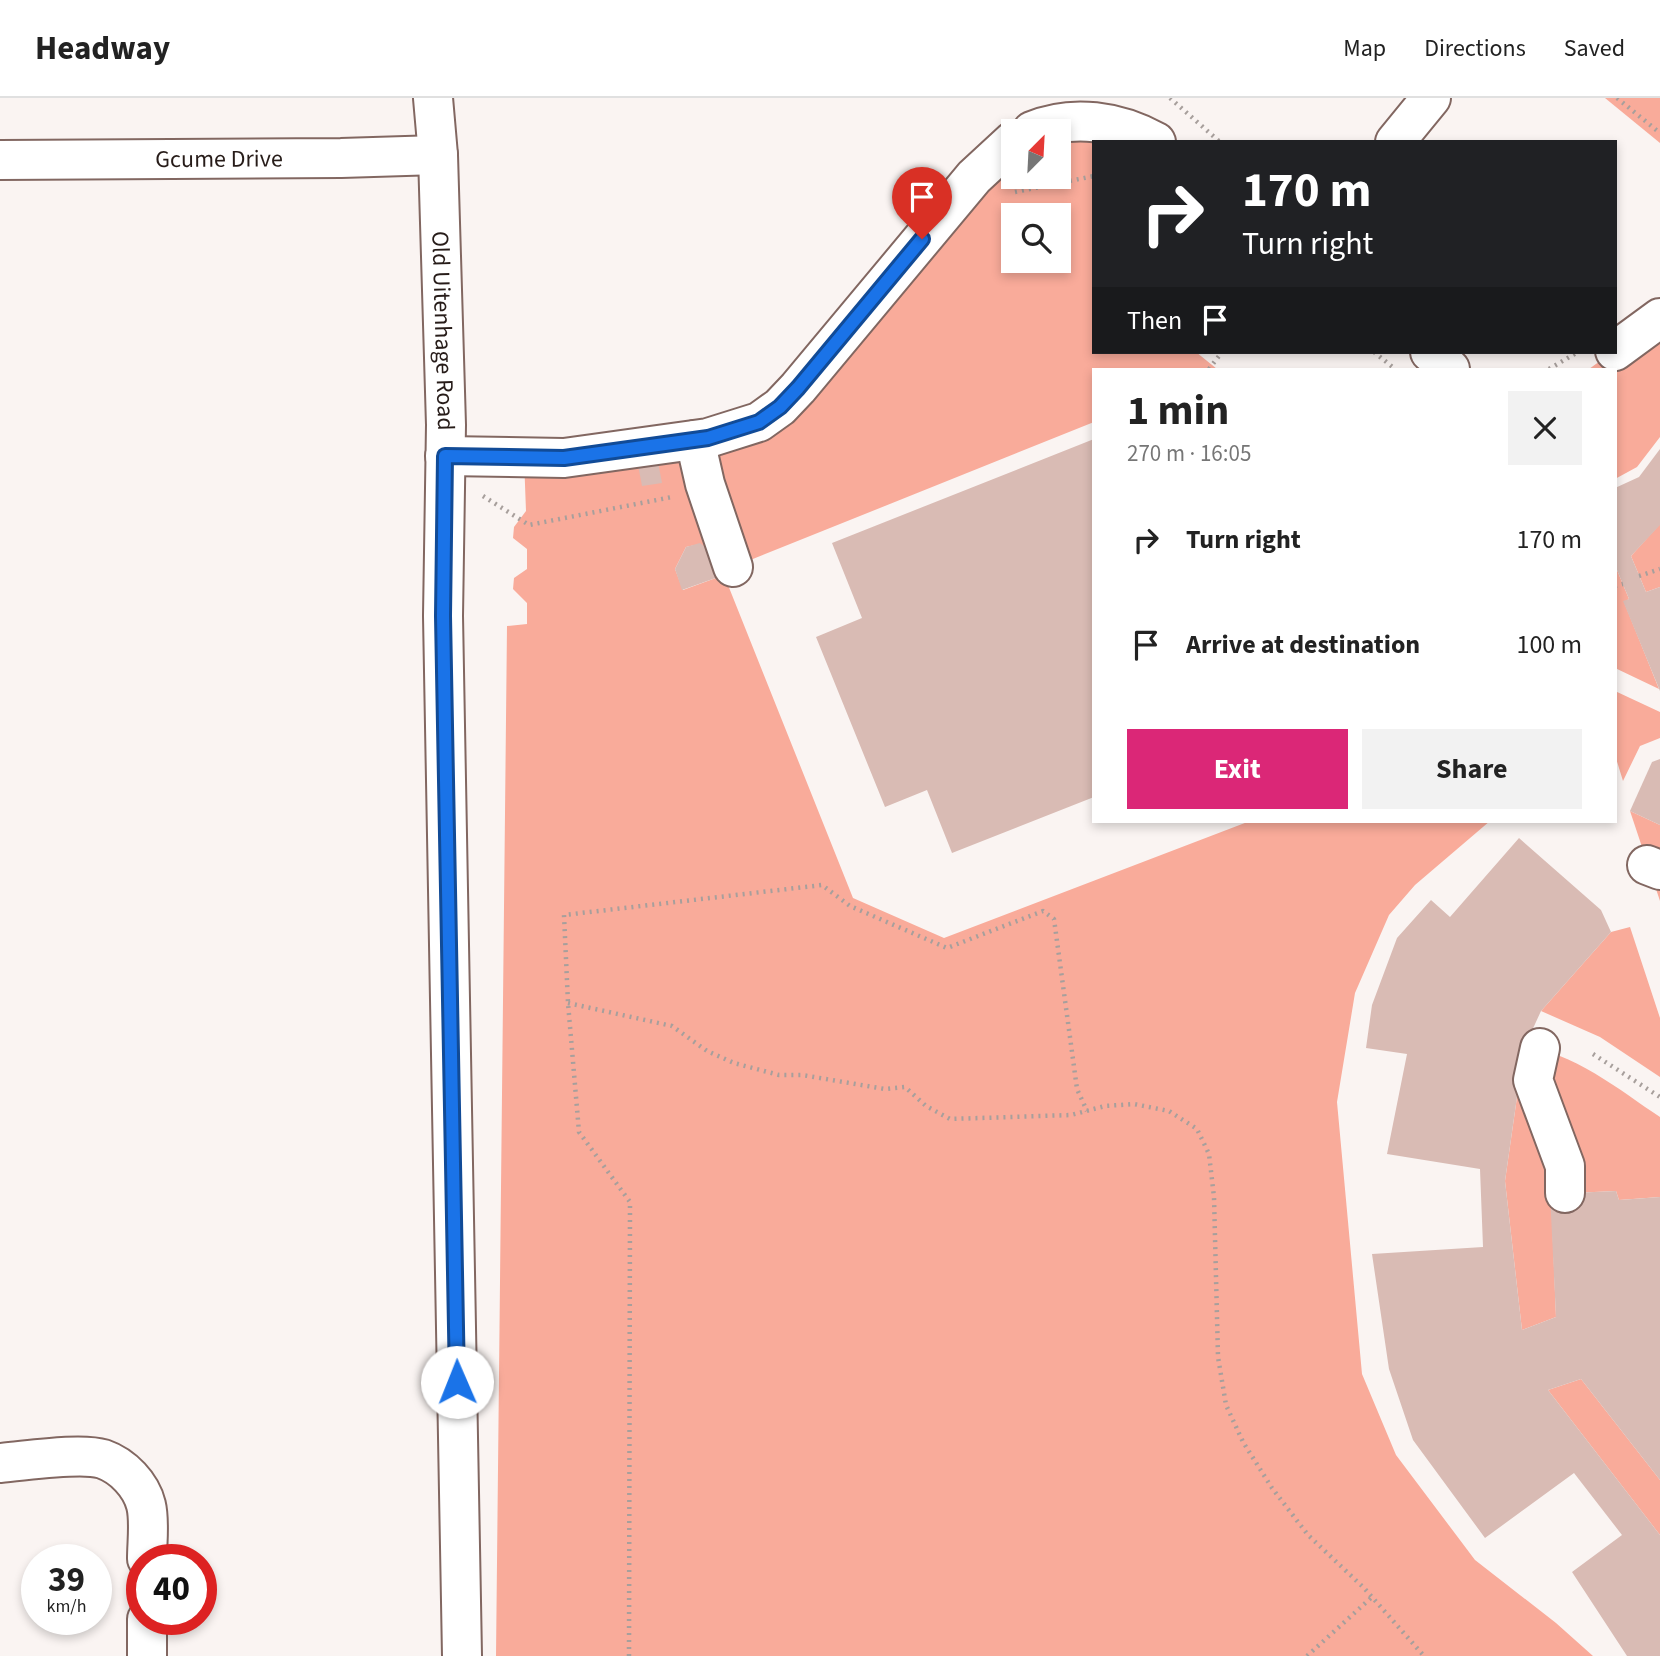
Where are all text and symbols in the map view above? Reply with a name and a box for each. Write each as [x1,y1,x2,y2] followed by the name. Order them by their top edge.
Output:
[35,25,170,72] text: Headway
[1343,31,1386,66] text: Map
[1424,31,1526,66] text: Directions
[1564,31,1625,66] text: Saved
[1001,119,1071,189] north arrow
[1001,119,1071,273] map controls
[155,141,283,177] street label: Gcume Drive
[1242,156,1371,226] text: 170 m
[892,167,952,239] pin
[1127,168,1218,259] icon: right
[903,178,941,216] icon: arrive
[1001,203,1071,273] button: search
[1242,221,1373,267] text: Turn right
[422,230,463,431] street label: Old Uitenhage Road
[1196,301,1234,339] icon: arrive
[1127,302,1182,339] text: Then
[1127,381,1229,441] text: 1 min
[1508,391,1582,465] button: close
[1127,437,1251,470] text: 270 m · 16:05
[1127,521,1165,559] icon: right
[1186,521,1301,558] text: Turn right
[1516,521,1582,558] text: 170 m
[1127,626,1165,664] icon: arrive
[1186,626,1420,663] text: Arrive at destination
[1516,626,1582,663] text: 100 m
[1127,729,1348,809] button: Exit
[1362,729,1582,809] button: Share
[420,1345,494,1419] position arrow
[126,1544,217,1635] speed limit sign: 40
[48,1555,85,1605] text: 39
[47,1594,86,1619] text: km/h

